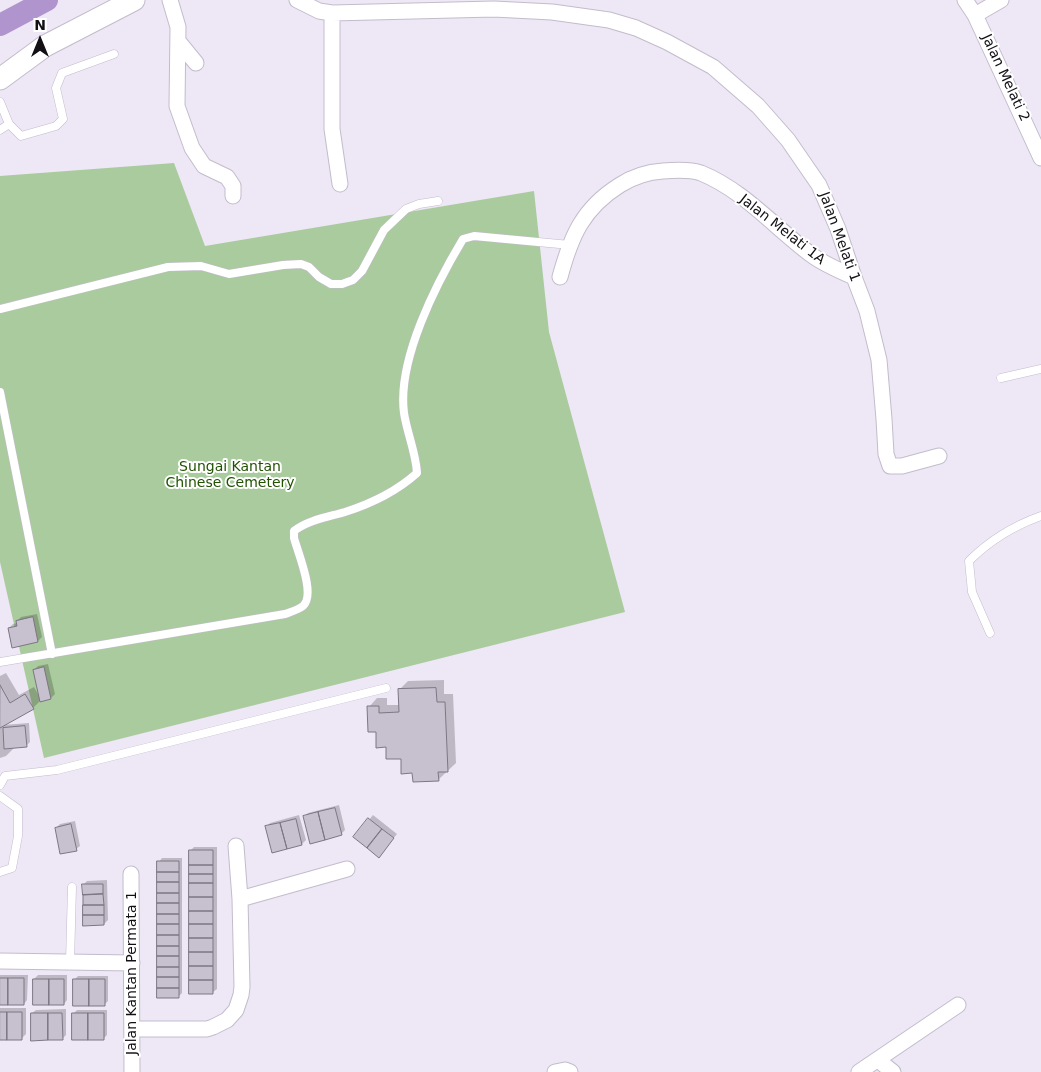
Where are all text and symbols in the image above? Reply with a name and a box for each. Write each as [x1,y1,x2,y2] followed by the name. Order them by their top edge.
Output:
[15,15,65,65] north arrow
[34,17,46,33] text: N
[977,32,1033,124] street label: Jalan Melati 2
[815,190,863,284] street label: Jalan Melati 1
[736,191,828,269] street label: Jalan Melati 1A
[165,459,295,492] park label: Sungai Kantan Chinese Cemetery
[124,891,140,1055] street label: Jalan Kantan Permata 1

